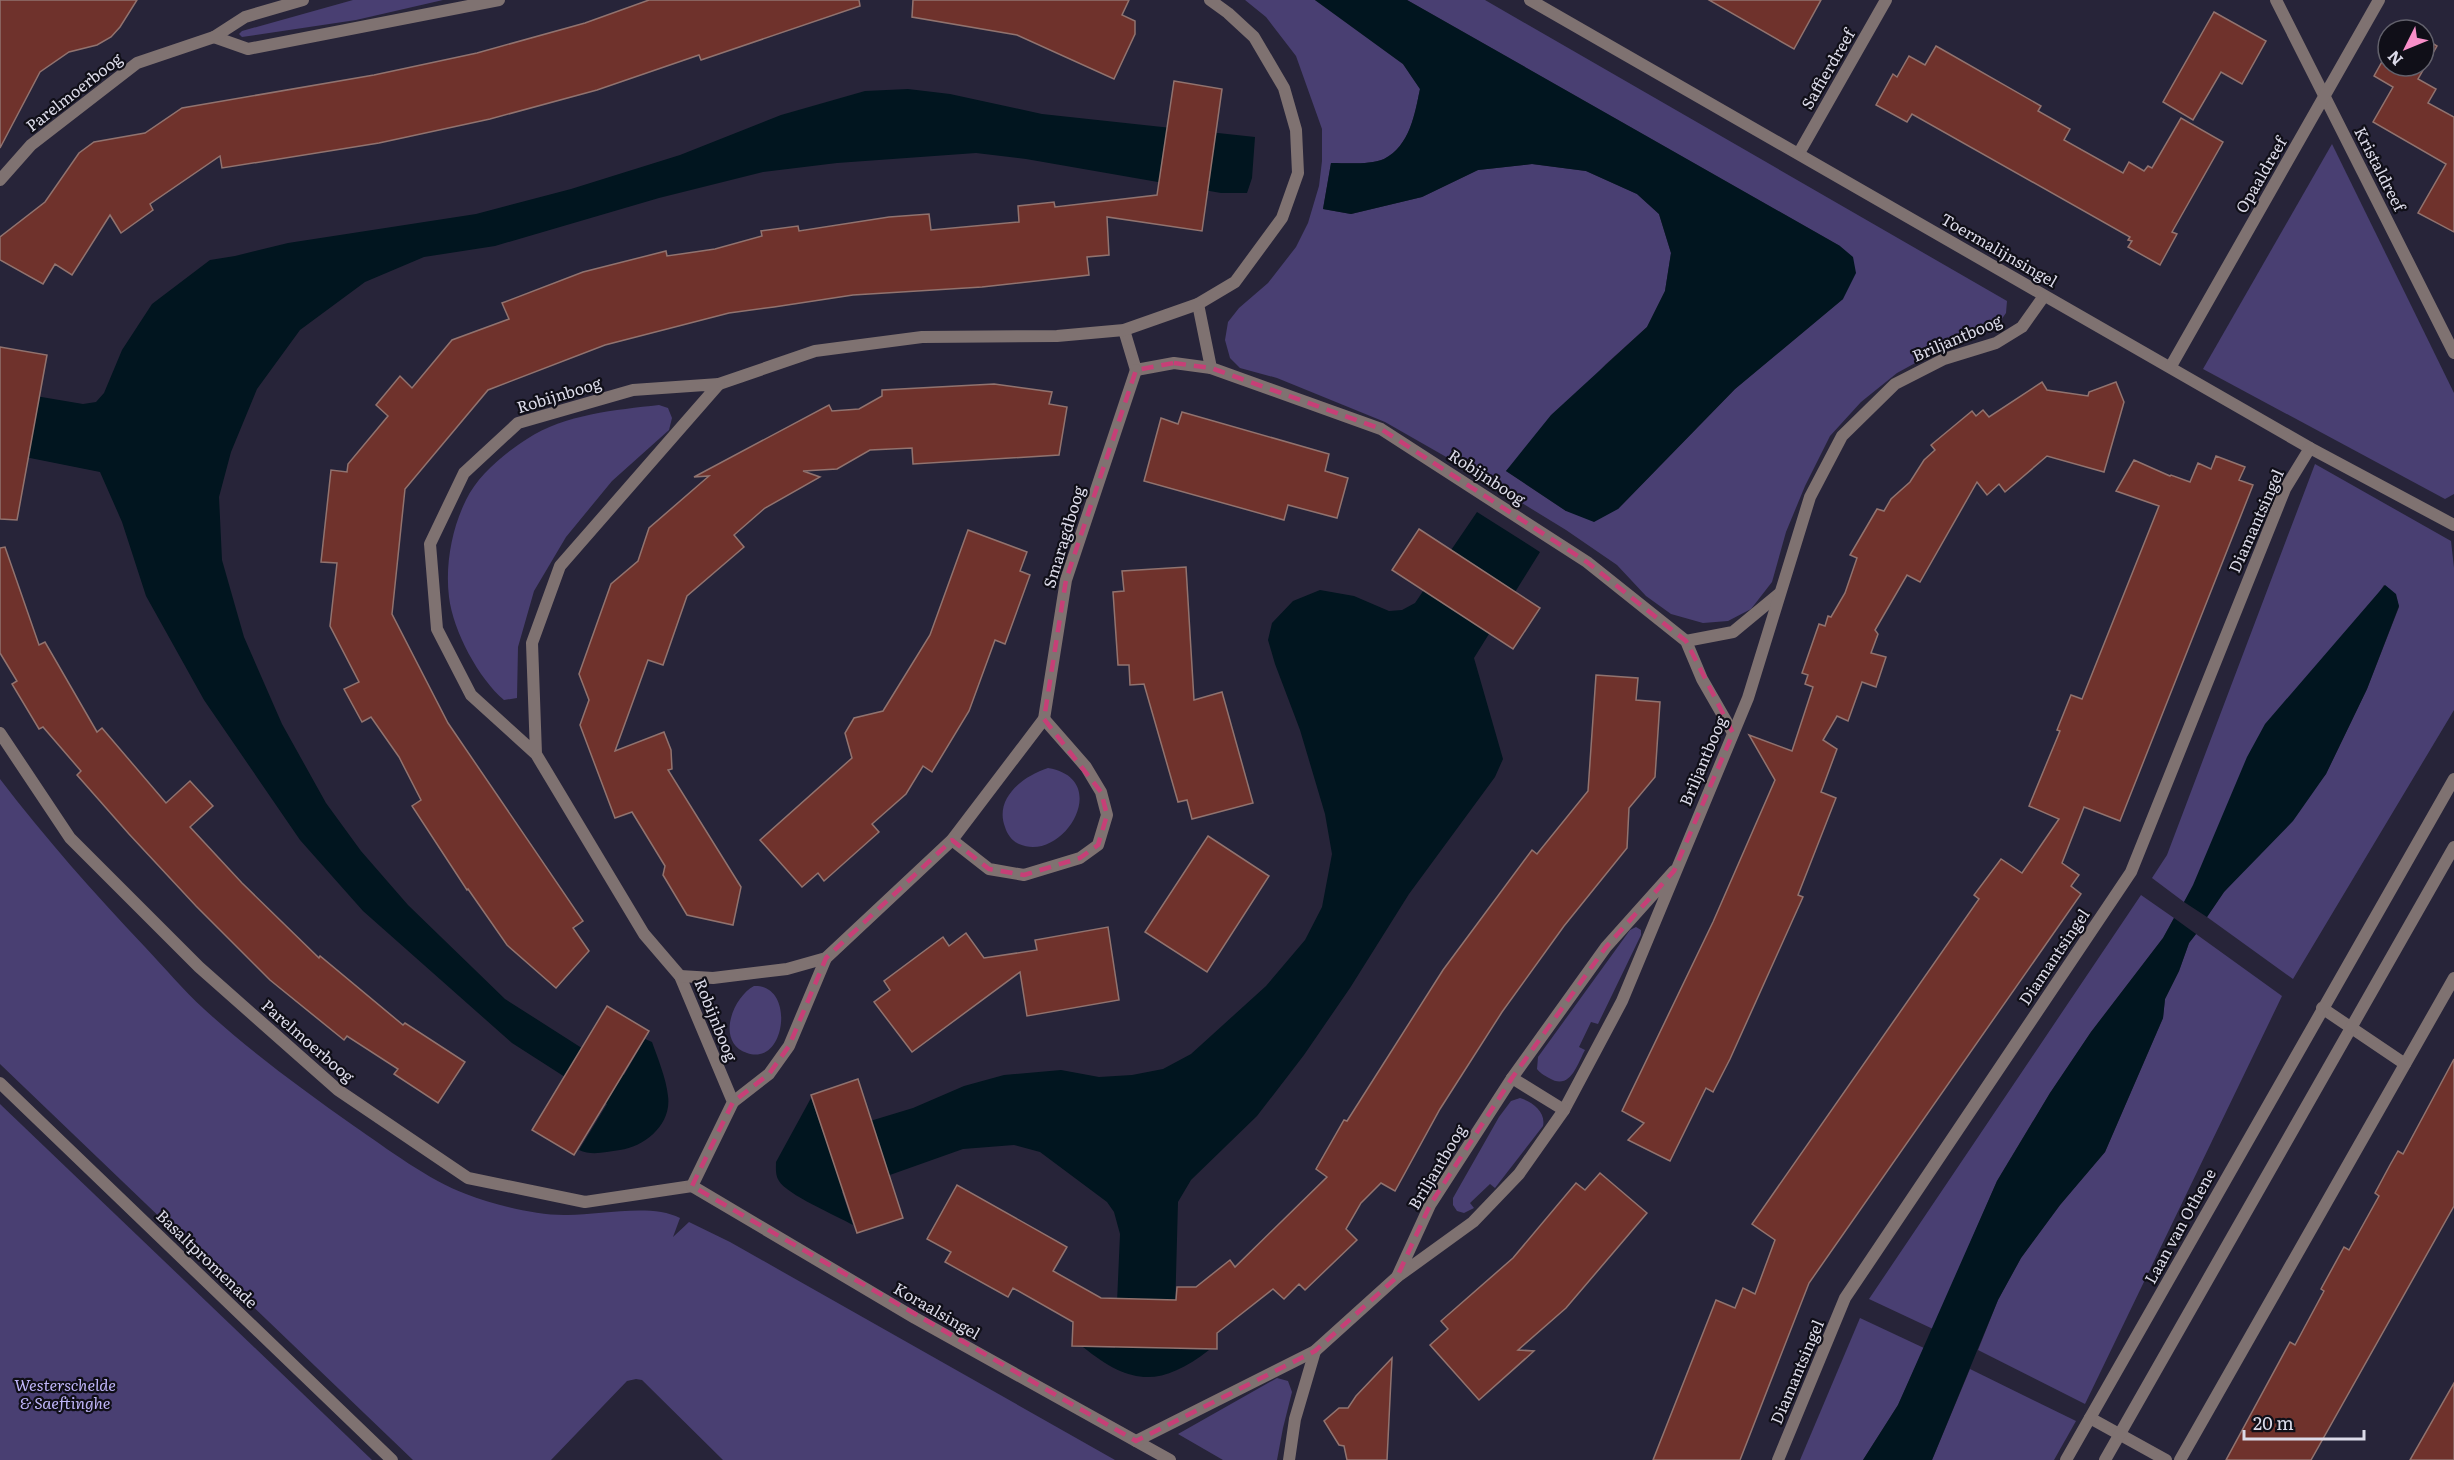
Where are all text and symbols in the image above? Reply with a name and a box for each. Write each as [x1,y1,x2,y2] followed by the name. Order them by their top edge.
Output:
[2376,18,2436,78] north arrow
[1794,22,1861,113] street label: Saffierdreef
[20,46,127,137] street label: Parelmoerboog
[2381,46,2408,72] text: N
[2349,122,2413,217] street label: Kristaldreef
[2229,130,2293,217] street label: Opaaldreef
[1937,206,2062,292] street label: Toermalijnsingel
[1908,307,2005,367] street label: Briljantboog
[513,370,604,418] street label: Robijnboog
[1444,442,1531,510] street label: Robijnboog
[2221,465,2289,576] street label: Diamantsingel
[1036,483,1090,591] street label: Smaragdboog
[1672,712,1732,809] street label: Briljantboog
[2012,904,2094,1009] street label: Diamantsingel
[689,975,744,1065] street label: Robijnboog
[257,993,361,1088] street label: Parelmoerboog
[1401,1119,1471,1214] street label: Briljantboog
[2137,1163,2221,1288] street label: Laan van Othene
[151,1203,264,1313] street label: Basaltpromenade
[890,1276,985,1345] street label: Koraalsingel
[1763,1316,1829,1428] street label: Diamantsingel
[14,1372,116,1414] park label: Westerschelde & Saeftinghe
[2244,1403,2364,1441] scale bar
[2253,1409,2294,1436] text: 20 m

